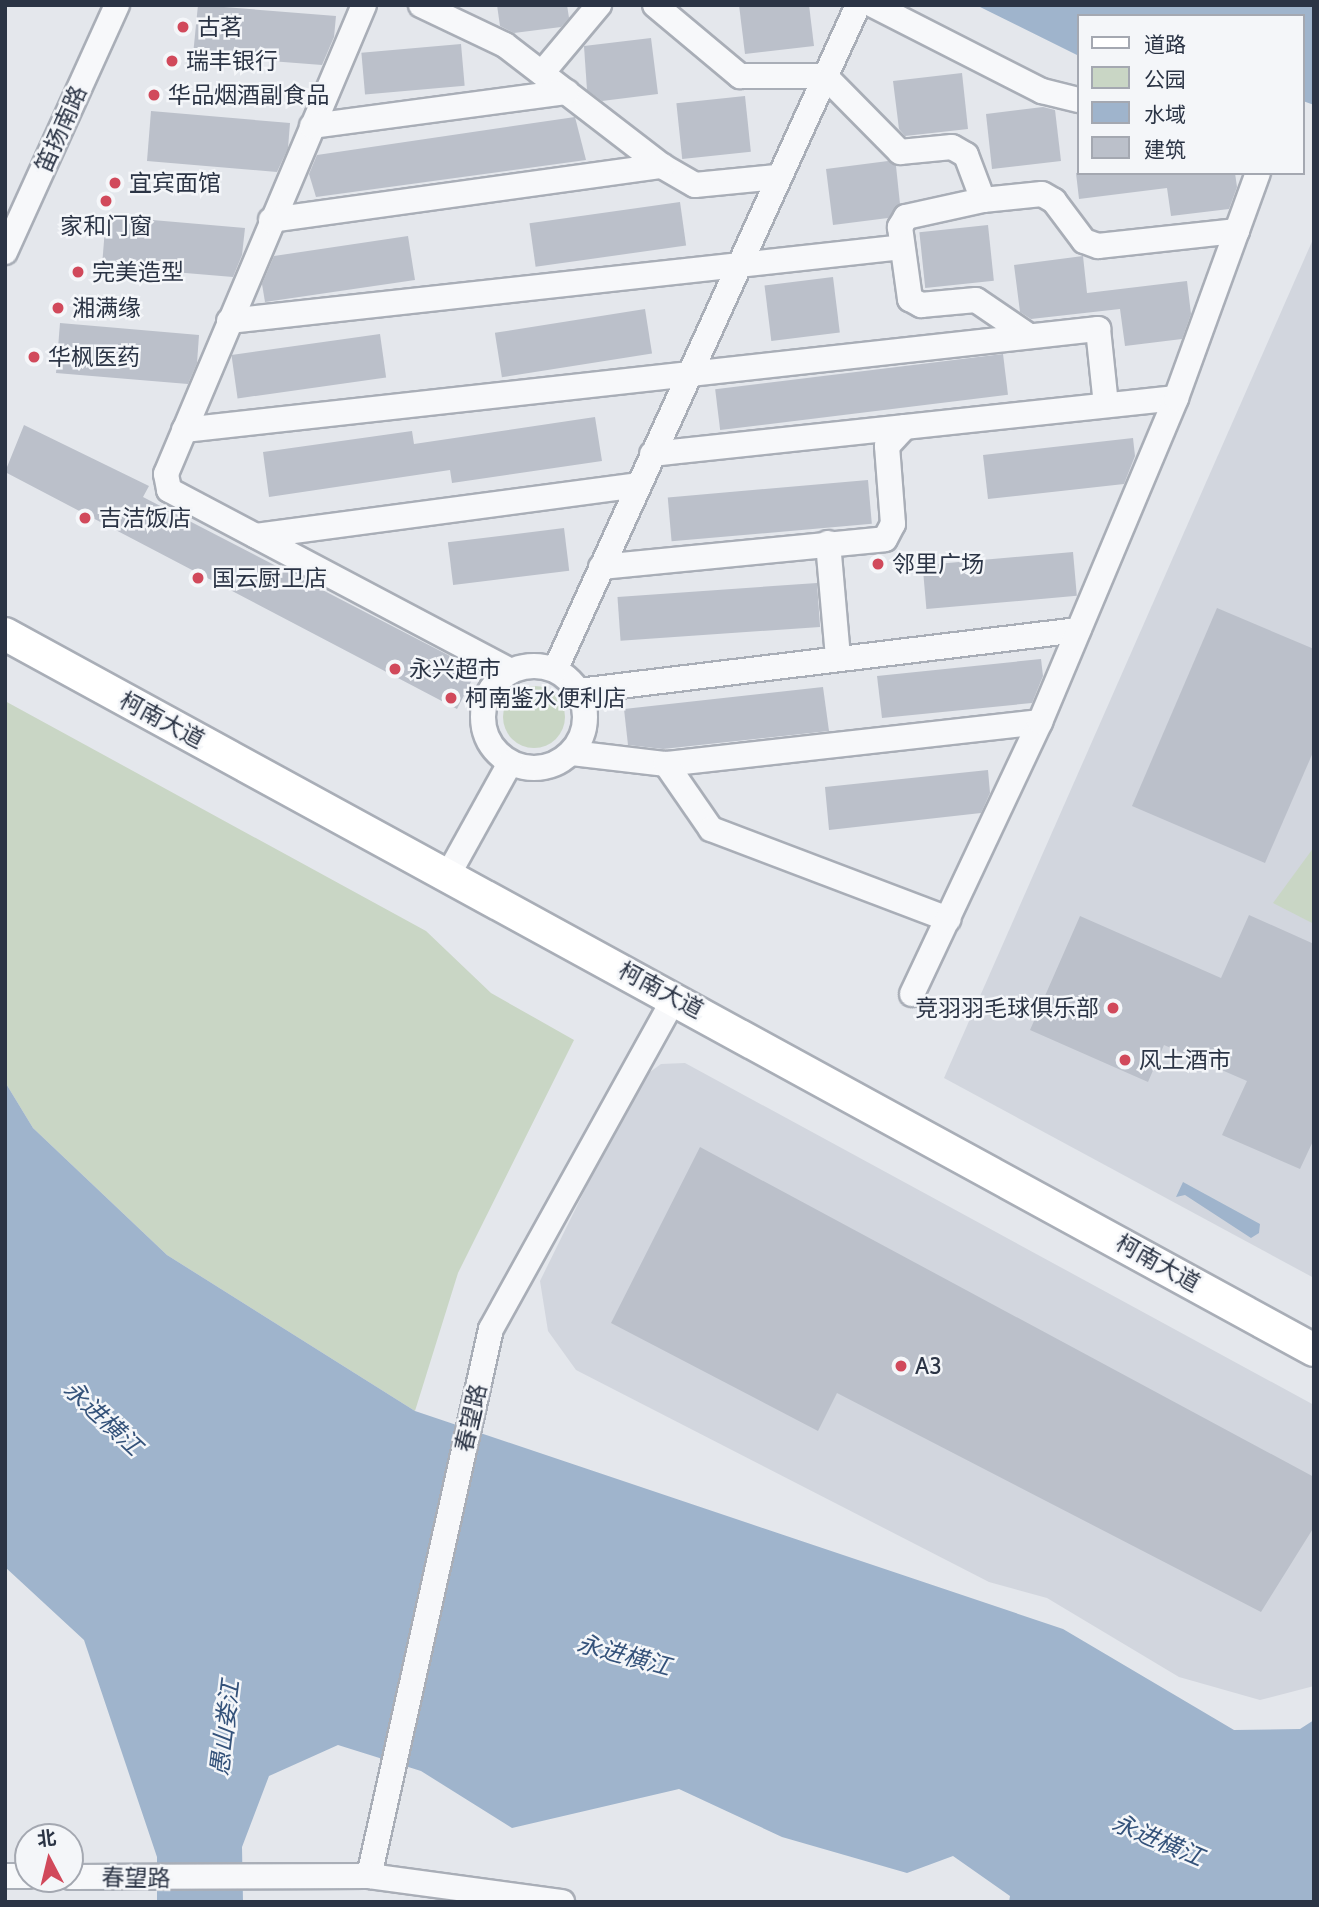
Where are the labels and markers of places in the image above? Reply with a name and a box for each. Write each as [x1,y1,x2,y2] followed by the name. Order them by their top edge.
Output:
[197,13,243,41] place label: 古茗
[175,19,191,35] marker: 古茗
[186,47,278,75] place label: 瑞丰银行
[164,53,180,69] marker: 瑞丰银行
[168,81,329,109] place label: 华品烟酒副食品
[146,87,162,103] marker: 华品烟酒副食品
[129,169,221,197] place label: 宜宾面馆
[107,175,123,191] marker: 宜宾面馆
[98,193,114,209] marker: 家和门窗
[60,212,152,240] place label: 家和门窗
[92,258,184,286] place label: 完美造型
[70,264,86,280] marker: 完美造型
[72,294,141,322] place label: 湘满缘
[50,300,66,316] marker: 湘满缘
[48,343,140,371] place label: 华枫医药
[26,349,42,365] marker: 华枫医药
[99,504,191,532] place label: 吉洁饭店
[77,510,93,526] marker: 吉洁饭店
[892,550,984,578] place label: 邻里广场
[870,556,886,572] marker: 邻里广场
[212,564,327,592] place label: 国云厨卫店
[190,570,206,586] marker: 国云厨卫店
[409,655,501,683] place label: 永兴超市
[387,661,403,677] marker: 永兴超市
[465,684,626,712] place label: 柯南鉴水便利店
[443,690,459,706] marker: 柯南鉴水便利店
[915,994,1099,1022] place label: 竞羽羽毛球俱乐部
[1105,1000,1121,1016] marker: 竞羽羽毛球俱乐部
[1139,1046,1231,1074] place label: 风土酒市
[1117,1052,1133,1068] marker: 风土酒市
[915,1352,942,1380] place label: A3
[893,1358,909,1374] marker: A3

